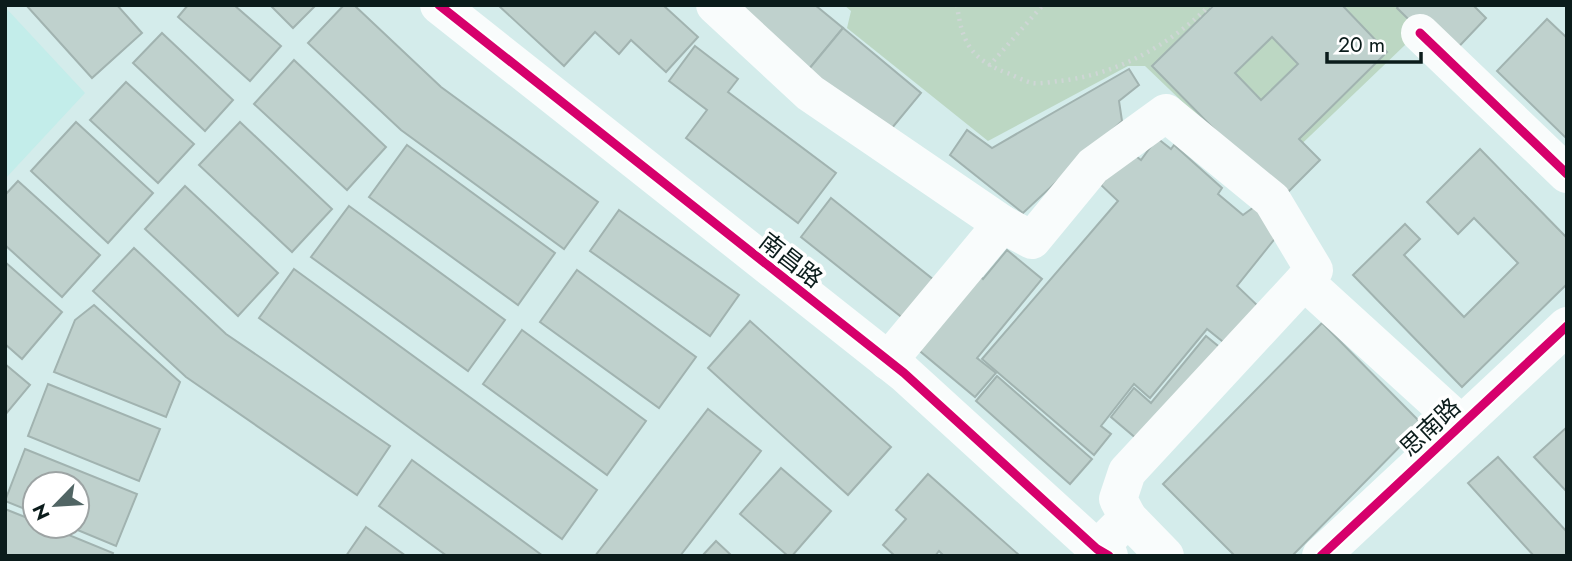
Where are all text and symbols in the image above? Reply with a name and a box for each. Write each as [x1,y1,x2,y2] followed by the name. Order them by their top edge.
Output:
[1327,21,1422,65] scale bar
[1338,30,1385,60] text: 20 m
[752,224,830,296] street label: 南昌路
[1392,390,1468,464] street label: 思南路
[21,470,91,540] north arrow
[26,499,56,525] text: N

